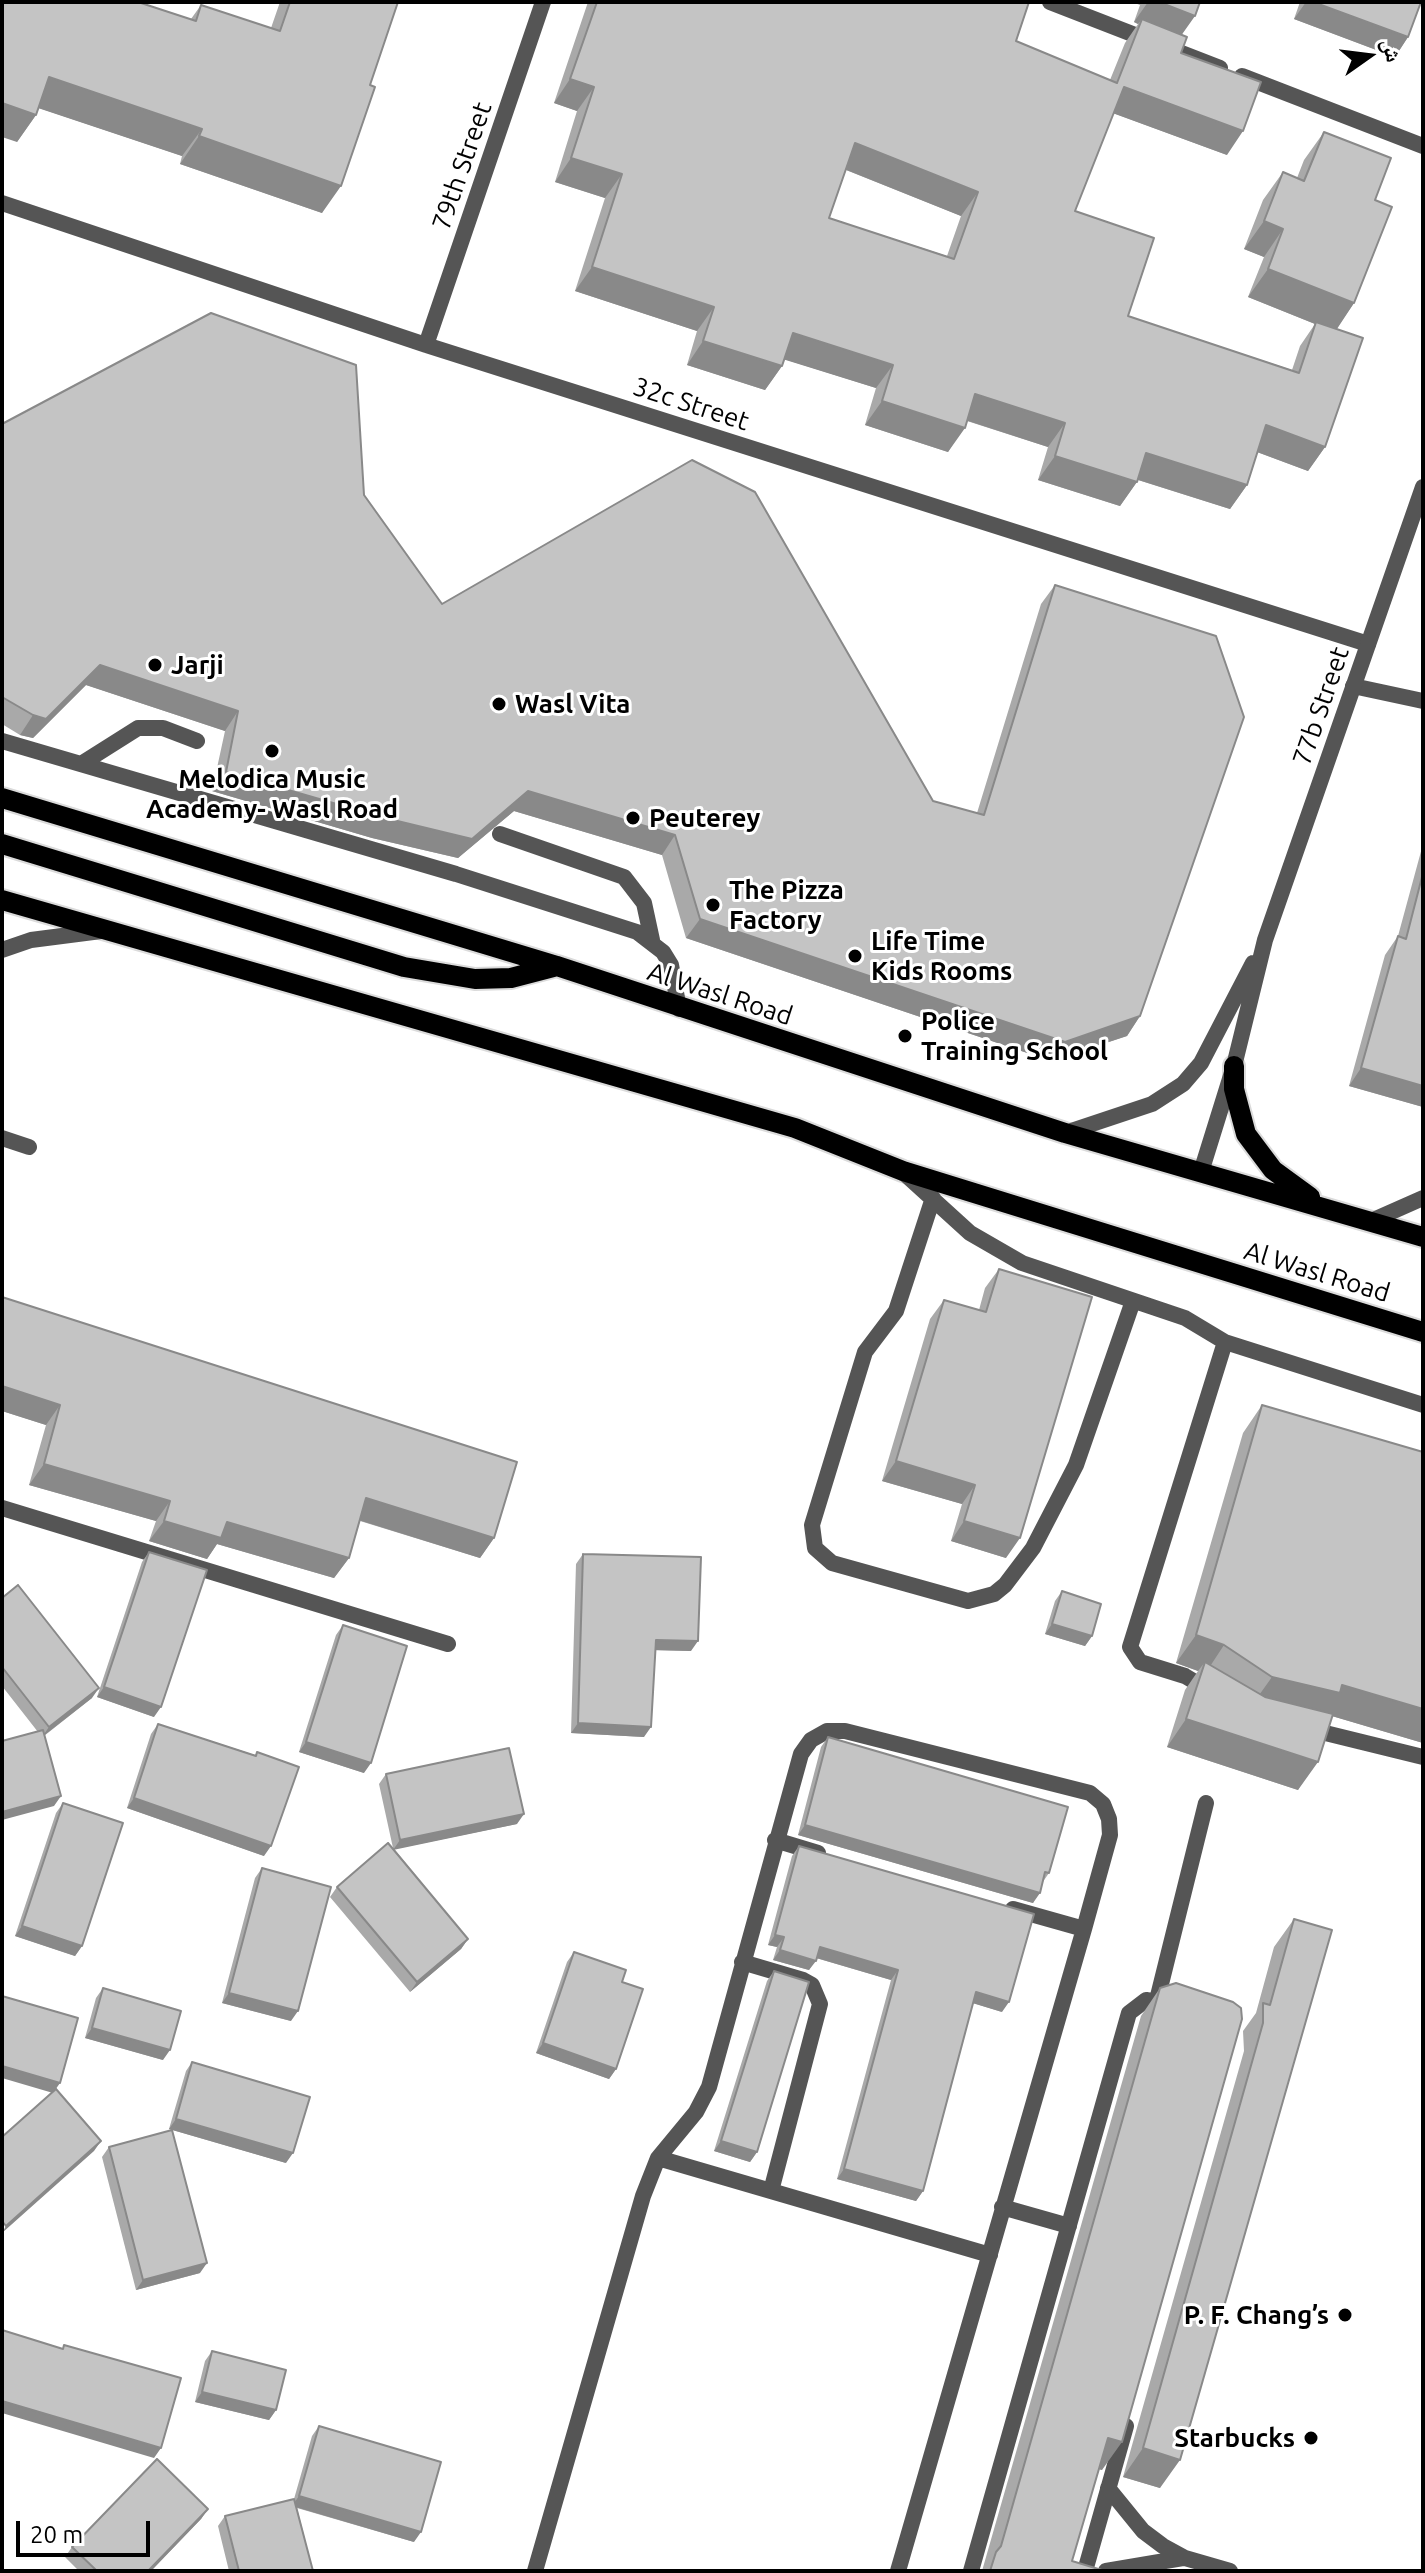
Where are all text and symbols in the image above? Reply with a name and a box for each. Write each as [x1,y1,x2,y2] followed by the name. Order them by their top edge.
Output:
[1329,16,1409,96] north arrow
[1378,36,1408,64] text: ش
[426,98,498,234] street label: 79th Street
[629,371,753,437] street label: 32c Street
[1286,643,1356,769] street label: 77b Street
[171,649,224,681] place label: Jarji
[146,656,164,674] marker: Jarji
[515,688,630,720] place label: Wasl Vita
[490,695,508,713] marker: Wasl Vita
[263,742,281,760] marker: Melodica Music Academy- Wasl Road
[146,763,398,824] place label: Melodica Music Academy- Wasl Road
[649,802,760,834] place label: Peuterey
[624,809,642,827] marker: Peuterey
[729,874,844,936] place label: The Pizza Factory
[704,896,722,914] marker: The Pizza Factory
[871,925,1012,986] place label: Life Time Kids Rooms
[846,947,864,965] marker: Life Time Kids Rooms
[644,956,796,1032] street label: Al Wasl Road
[921,1005,1108,1066] place label: Police Training School
[896,1027,914,1045] marker: Police Training School
[1240,1235,1394,1309] street label: Al Wasl Road
[1184,2299,1329,2331] place label: P. F. Chang’s
[1336,2306,1354,2324] marker: P. F. Chang’s
[1174,2422,1295,2454] place label: Starbucks
[1302,2429,1320,2447] marker: Starbucks
[20,2505,154,2555] scale bar
[30,2521,83,2548] text: 20 m

